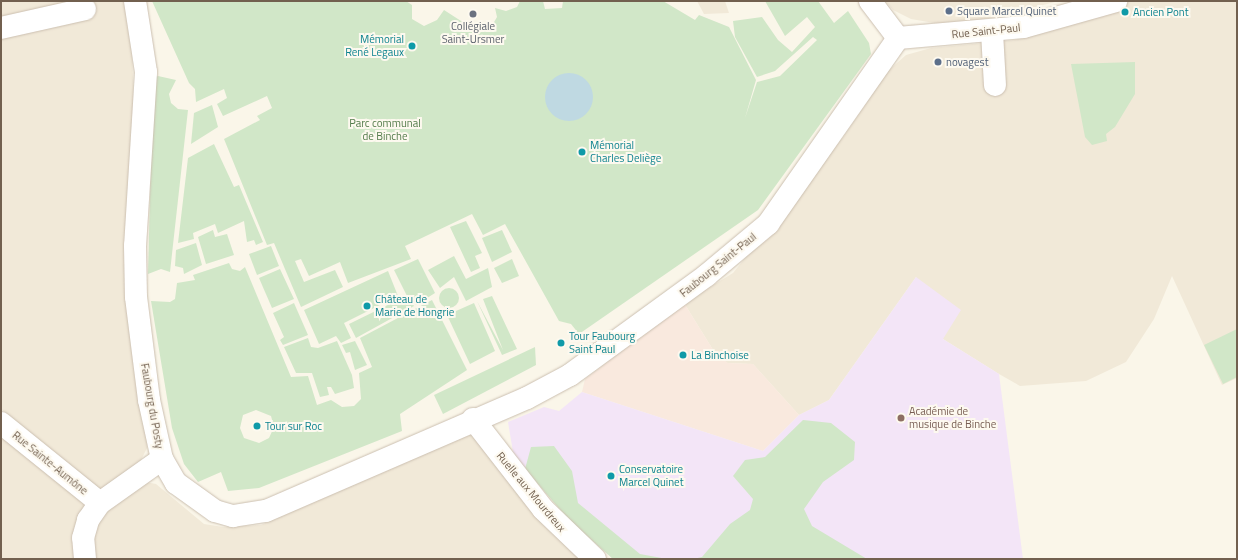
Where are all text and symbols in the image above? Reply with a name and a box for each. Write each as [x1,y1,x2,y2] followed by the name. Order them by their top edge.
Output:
[957,4,1056,18] place label: Square Marcel Quinet
[1133,5,1189,19] place label: Ancien Pont
[944,6,954,16] marker: Square Marcel Quinet
[1120,7,1130,17] marker: Ancien Pont
[468,9,478,19] marker: Collégiale Saint-Ursmer
[442,20,504,46] place label: Collégiale Saint-Ursmer
[951,21,1021,41] street label: Rue Saint-Paul
[345,33,404,59] place label: Mémorial René Legaux
[407,41,417,51] marker: Mémorial René Legaux
[946,55,989,69] place label: novagest
[933,57,943,67] marker: novagest
[349,117,421,143] park label: Parc communal de Binche
[590,139,661,165] place label: Mémorial Charles Deliège
[577,147,587,157] marker: Mémorial Charles Deliège
[677,230,759,300] street label: Faubourg Saint-Paul
[375,293,454,319] place label: Château de Marie de Hongrie
[362,301,372,311] marker: Château de Marie de Hongrie
[569,330,635,356] place label: Tour Faubourg Saint Paul
[556,338,566,348] marker: Tour Faubourg Saint Paul
[691,348,749,362] place label: La Binchoise
[678,350,688,360] marker: La Binchoise
[138,362,166,450] street label: Faubourg du Posty
[909,405,996,431] place label: Académie de musique de Binche
[896,413,906,423] marker: Académie de musique de Binche
[265,419,322,433] place label: Tour sur Roc
[252,421,262,431] marker: Tour sur Roc
[10,429,90,497] street label: Rue Sainte-Aumône
[494,449,568,535] street label: Ruelle aux Mourdreux
[619,463,683,489] place label: Conservatoire Marcel Quinet
[606,471,616,481] marker: Conservatoire Marcel Quinet

